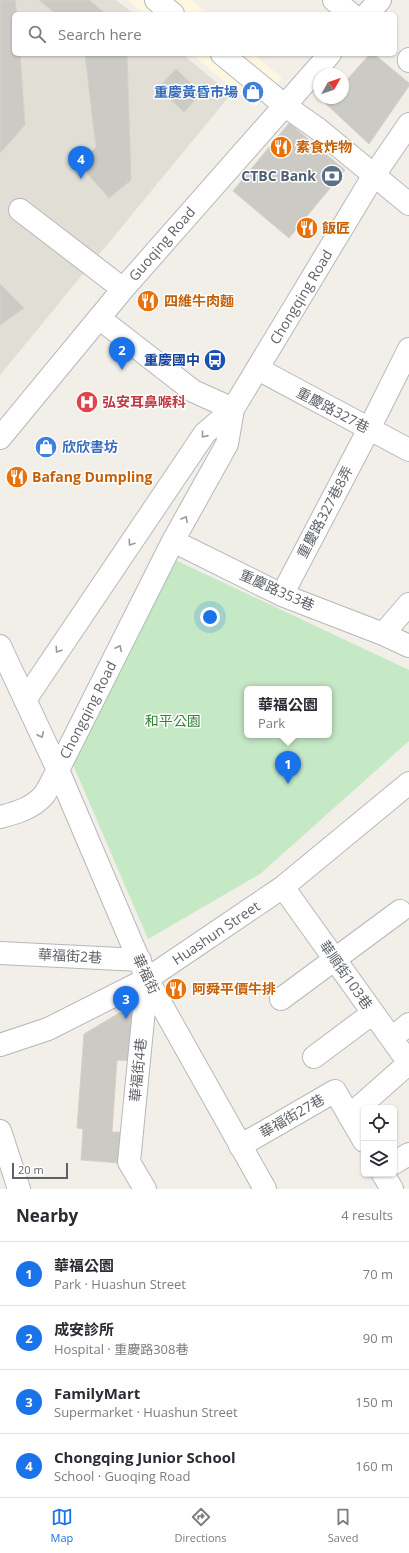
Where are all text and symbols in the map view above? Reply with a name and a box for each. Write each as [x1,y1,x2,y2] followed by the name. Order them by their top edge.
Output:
[12,12,397,56] search box
[26,23,48,45] icon: search
[58,24,142,44] text: Search here
[313,68,349,104] north arrow
[240,79,266,105] shop icon: 重慶黃昏市場
[154,82,238,101] place label: 重慶黃昏市場
[268,134,294,160] restaurant icon: 素食炸物
[296,137,352,156] place label: 素食炸物
[68,146,94,179] pin: 4
[319,163,345,189] bank icon: CTBC Bank
[241,166,316,185] place label: CTBC Bank
[124,203,199,285] street label: Guoqing Road
[294,215,320,241] restaurant icon: 飯匠
[322,218,350,237] place label: 飯匠
[265,246,336,348] street label: Chongqing Road
[135,288,161,314] restaurant icon: 四維牛肉麵
[164,291,234,310] place label: 四維牛肉麵
[109,337,135,370] pin: 2
[202,347,228,373] bus stop icon: 重慶國中
[144,350,200,369] place label: 重慶國中
[293,382,373,437] street label: 重慶路327巷
[74,389,100,415] hospital icon: 弘安耳鼻喉科
[102,392,186,411] place label: 弘安耳鼻喉科
[202,431,209,438] one-way arrow
[33,434,59,460] shop icon: 欣欣書坊
[62,437,118,456] place label: 欣欣書坊
[292,462,357,561] street label: 重慶路327巷8弄
[4,464,30,490] restaurant icon: Bafang Dumpling
[32,467,152,486] place label: Bafang Dumpling
[180,516,188,524] one-way arrow
[128,539,136,546] one-way arrow
[237,565,318,614] street label: 重慶路353巷
[200,607,220,627] your location
[114,644,122,652] one-way arrow
[56,646,63,653] one-way arrow
[55,658,120,762] street label: Chongqing Road
[244,686,332,738] popup
[258,694,318,714] text: 華福公園
[145,711,201,730] park label: 和平公園
[258,714,285,732] text: Park
[36,731,44,738] one-way arrow
[275,751,301,784] pin: 1
[168,896,263,969] street label: Huashun Street
[316,936,377,1013] street label: 華順街103巷
[38,944,102,967] street label: 華福街2巷
[129,951,164,997] street label: 華福街
[163,976,189,1002] restaurant icon: 阿舜平價牛排
[192,979,276,998] place label: 阿舜平價牛排
[113,986,139,1019] pin: 3
[125,1037,150,1103] street label: 華福街4巷
[256,1089,328,1142] street label: 華福街27巷
[361,1105,397,1177] map controls
[361,1105,397,1141] button: locate
[361,1141,397,1177] button: layers
[12,1161,68,1180] scale bar
[18,1162,44,1177] text: 20 m
[16,1204,78,1227] text: Nearby
[341,1206,393,1224] text: 4 results
[54,1255,114,1275] text: 華福公園
[25,1265,33,1283] text: 1
[363,1265,393,1283] text: 70 m
[54,1275,186,1293] text: Park · Huashun Street
[54,1319,114,1339] text: 成安診所
[25,1329,33,1347] text: 2
[363,1329,393,1347] text: 90 m
[54,1340,188,1358] text: Hospital · 重慶路308巷
[54,1383,140,1403] text: FamilyMart
[25,1393,33,1411] text: 3
[355,1393,393,1411] text: 150 m
[54,1403,238,1421] text: Supermarket · Huashun Street
[54,1447,236,1467] text: Chongqing Junior School
[25,1457,33,1475] text: 4
[355,1457,393,1475] text: 160 m
[54,1467,190,1485] text: School · Guoqing Road
[51,1506,73,1545] tab: Map
[175,1506,227,1545] tab: Directions
[328,1506,358,1545] tab: Saved

